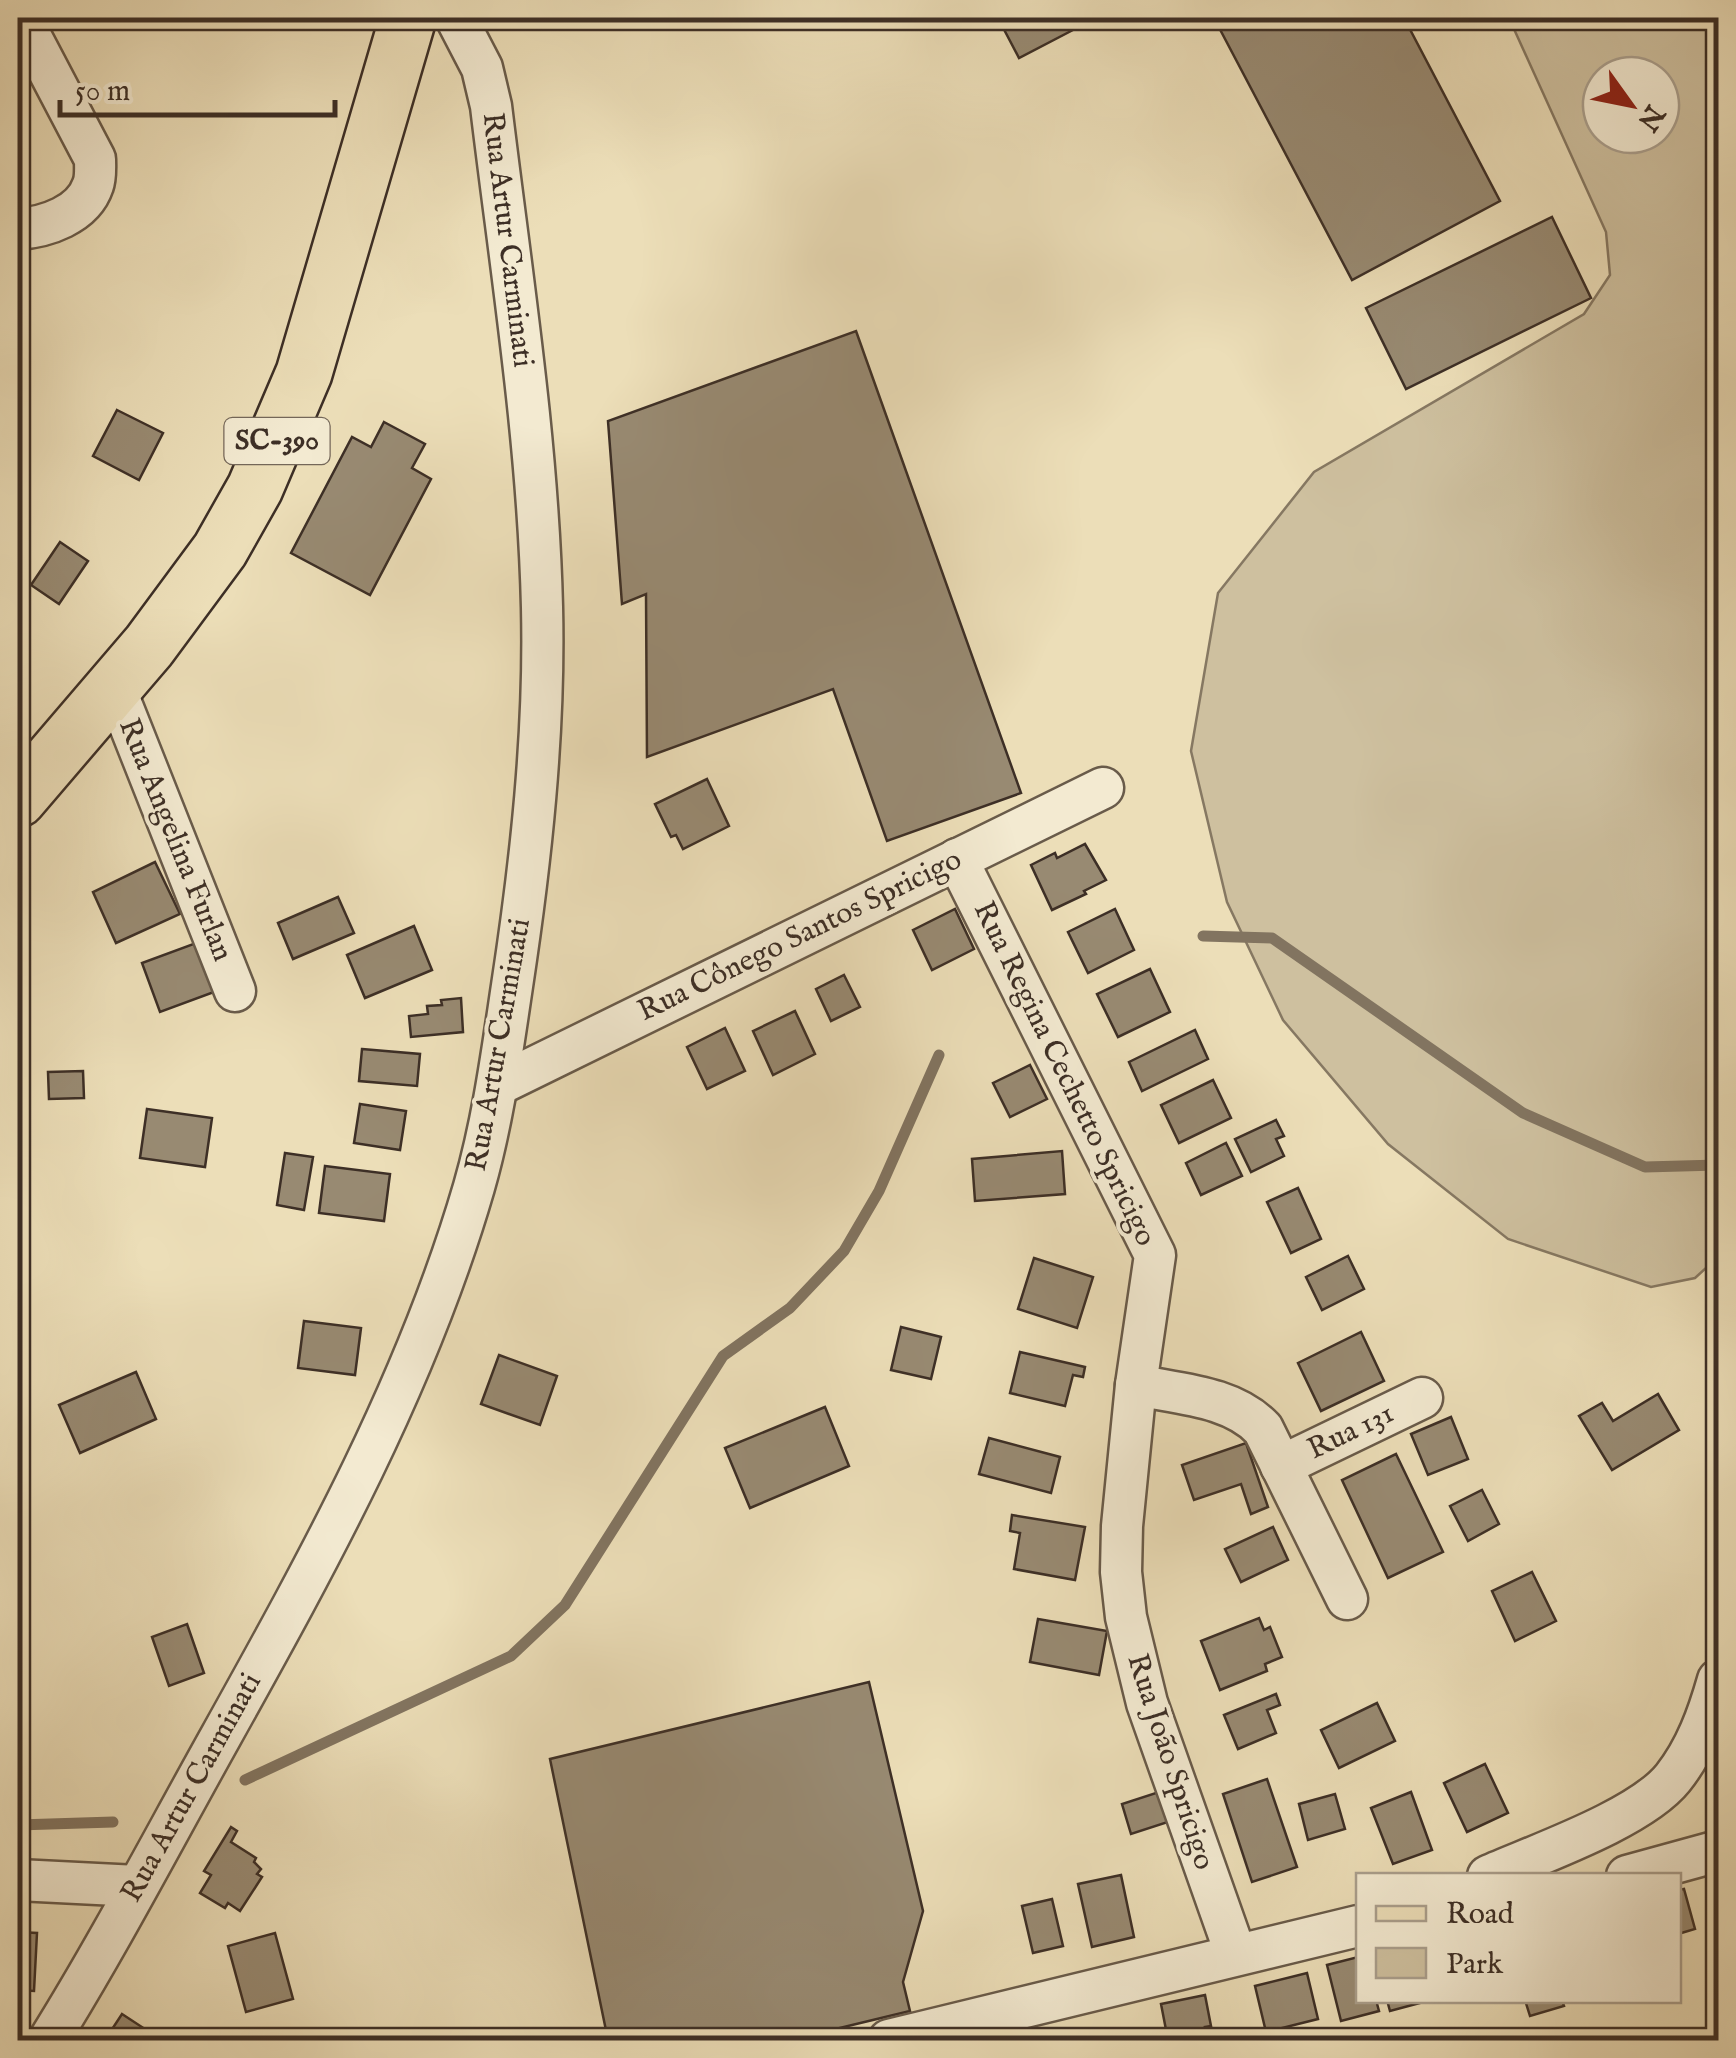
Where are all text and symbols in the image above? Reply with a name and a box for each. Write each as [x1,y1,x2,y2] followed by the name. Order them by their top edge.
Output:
[60,55,335,117] scale bar
[1581,55,1681,155] north arrow
[75,73,130,111] text: 50 m
[1629,97,1672,137] text: N
[473,110,541,370] street label: Rua Artur Carminati
[224,418,330,464] road number: SC-390
[109,713,241,967] street label: Rua Angelina Furlan
[632,841,968,1031] street label: Rua Cônego Santos Spricigo
[964,895,1164,1253] street label: Rua Regina Cechetto Spricigo
[458,915,540,1175] street label: Rua Artur Carminati
[1302,1395,1400,1469] street label: Rua 131
[1117,1649,1223,1875] street label: Rua João Spricigo
[113,1667,271,1909] street label: Rua Artur Carminati
[1356,1873,1681,2003] legend
[1446,1896,1515,1934] text: Road
[1446,1946,1504,1984] text: Park

